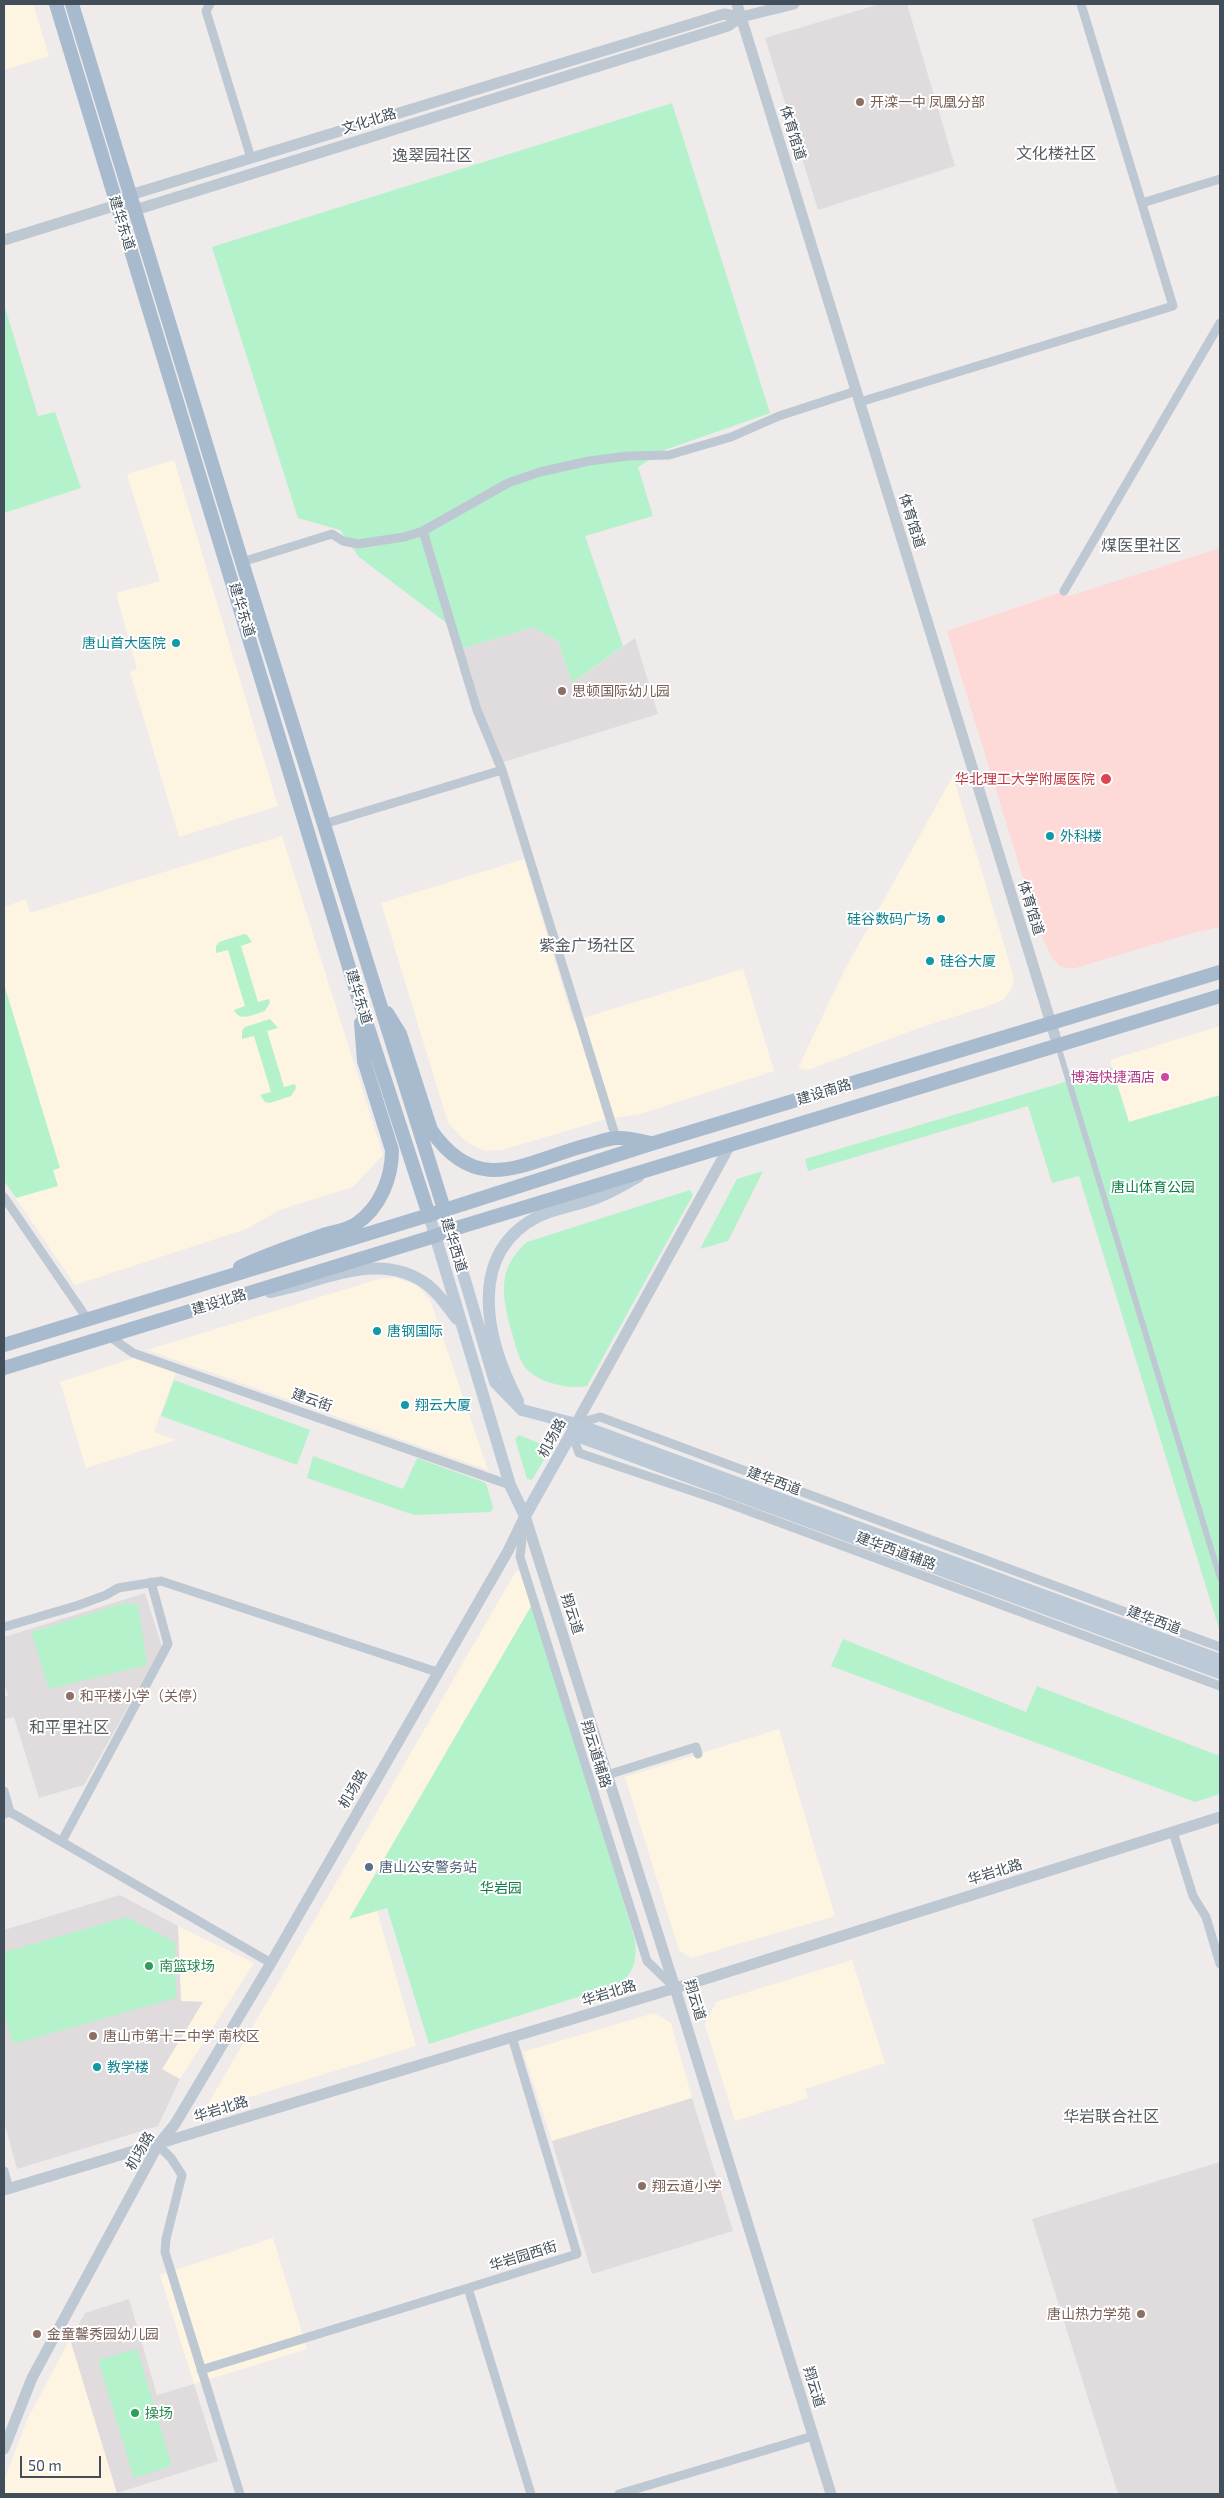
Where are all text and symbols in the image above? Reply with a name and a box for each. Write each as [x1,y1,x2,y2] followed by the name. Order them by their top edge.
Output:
[870,94,985,110] place label: 开滦一中 凤凰分部
[854,96,866,108] marker: 开滦一中 凤凰分部
[777,104,809,162] street label: 体育馆道
[340,105,398,137] street label: 文化北路
[1016,144,1096,164] district label: 文化楼社区
[392,146,472,166] district label: 逸翠园社区
[106,194,138,252] street label: 建华东道
[896,492,928,550] street label: 体育馆道
[1101,536,1181,556] district label: 煤医里社区
[226,581,258,639] street label: 建华东道
[82,635,166,651] place label: 唐山首大医院
[170,637,182,649] marker: 唐山首大医院
[572,683,670,699] place label: 思顿国际幼儿园
[556,685,568,697] marker: 思顿国际幼儿园
[955,771,1095,787] place label: 华北理工大学附属医院
[1099,772,1113,786] marker: 华北理工大学附属医院
[1060,828,1102,844] place label: 外科楼
[1044,830,1056,842] marker: 外科楼
[1015,879,1047,937] street label: 体育馆道
[847,911,931,927] place label: 硅谷数码广场
[935,913,947,925] marker: 硅谷数码广场
[539,936,635,956] district label: 紫金广场社区
[940,953,996,969] place label: 硅谷大厦
[924,955,936,967] marker: 硅谷大厦
[343,968,375,1026] street label: 建华东道
[1071,1069,1155,1085] place label: 博海快捷酒店
[1159,1071,1171,1083] marker: 博海快捷酒店
[795,1076,853,1108] street label: 建设南路
[1111,1179,1195,1195] park label: 唐山体育公园
[438,1216,470,1274] street label: 建华西道
[190,1286,248,1318] street label: 建设北路
[387,1323,443,1339] place label: 唐钢国际
[371,1325,383,1337] marker: 唐钢国际
[289,1385,335,1415] street label: 建云街
[415,1397,471,1413] place label: 翔云大厦
[399,1399,411,1411] marker: 翔云大厦
[535,1416,569,1460] street label: 机场路
[745,1464,803,1498] street label: 建华西道
[854,1529,938,1573] street label: 建华西道辅路
[558,1591,586,1637] street label: 翔云道
[1125,1603,1183,1637] street label: 建华西道
[80,1688,206,1704] place label: 和平楼小学（关停）
[64,1690,76,1702] marker: 和平楼小学（关停）
[29,1718,109,1738] district label: 和平里社区
[578,1718,614,1790] street label: 翔云道辅路
[335,1767,371,1811] street label: 机场路
[966,1856,1024,1888] street label: 华岩北路
[379,1859,477,1875] place label: 唐山公安警务站
[363,1861,375,1873] marker: 唐山公安警务站
[480,1880,522,1896] park label: 华岩园
[159,1958,215,1974] place label: 南篮球场
[143,1960,155,1972] marker: 南篮球场
[580,1977,638,2009] street label: 华岩北路
[681,1977,709,2023] street label: 翔云道
[103,2028,260,2044] place label: 唐山市第十二中学 南校区
[87,2030,99,2042] marker: 唐山市第十二中学 南校区
[107,2059,149,2075] place label: 教学楼
[91,2061,103,2073] marker: 教学楼
[192,2093,250,2125] street label: 华岩北路
[1063,2107,1159,2127] district label: 华岩联合社区
[122,2129,158,2173] street label: 机场路
[652,2178,722,2194] place label: 翔云道小学
[636,2180,648,2192] marker: 翔云道小学
[487,2238,559,2274] street label: 华岩园西街
[1047,2306,1131,2322] place label: 唐山热力学苑
[1135,2308,1147,2320] marker: 唐山热力学苑
[47,2326,159,2342] place label: 金童馨秀园幼儿园
[31,2328,43,2340] marker: 金童馨秀园幼儿园
[800,2364,828,2410] street label: 翔云道
[145,2405,173,2421] place label: 操场
[129,2407,141,2419] marker: 操场
[22,2446,104,2478] scale bar
[28,2456,62,2474] text: 50 m

